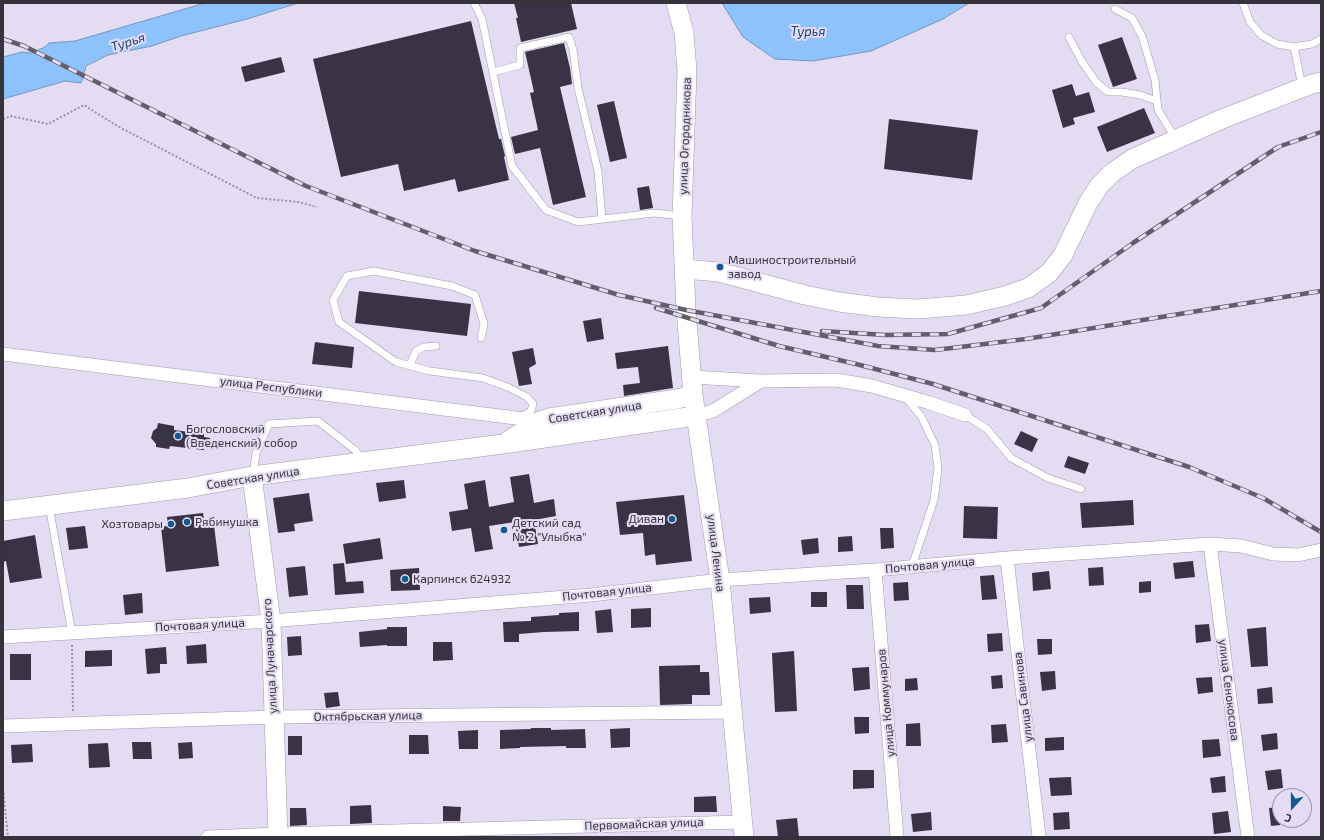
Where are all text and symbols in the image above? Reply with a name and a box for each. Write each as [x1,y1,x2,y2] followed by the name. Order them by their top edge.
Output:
[791,24,825,40] water label: Турья
[109,29,147,55] water label: Турья
[676,77,694,195] street label: улица Огородникова
[728,253,856,281] place label: Машиностроительный завод
[715,262,725,272] marker: Машиностроительный завод
[219,374,323,400] street label: улица Республики
[547,398,643,426] street label: Советская улица
[186,422,297,450] place label: Богословский (Введенский) собор
[173,431,183,441] marker: Богословский (Введенский) собор
[205,464,301,492] street label: Советская улица
[628,512,664,526] place label: Диван
[704,513,728,593] street label: улица Ленина
[667,514,677,524] marker: Диван
[195,515,259,529] place label: Рябинушка
[512,516,586,544] place label: Детский сад № 2 "Улыбка"
[102,517,163,531] place label: Хозтовары
[182,517,192,527] marker: Рябинушка
[166,519,176,529] marker: Хозтовары
[499,525,509,535] marker: Детский сад № 2 "Улыбка"
[885,554,975,576] street label: Почтовая улица
[413,572,511,586] place label: Карпинск 624932
[400,574,410,584] marker: Карпинск 624932
[562,580,652,604] street label: Почтовая улица
[260,598,280,714] street label: улица Луначарского
[155,615,245,635] street label: Почтовая улица
[1216,638,1242,742] street label: улица Сенокосова
[874,648,898,758] street label: улица Коммунаров
[1010,651,1036,743] street label: улица Савинова
[314,708,422,724] street label: Октябрьская улица
[1272,788,1312,828] north arrow
[1283,812,1293,826] text: С
[584,815,704,833] street label: Первомайская улица

